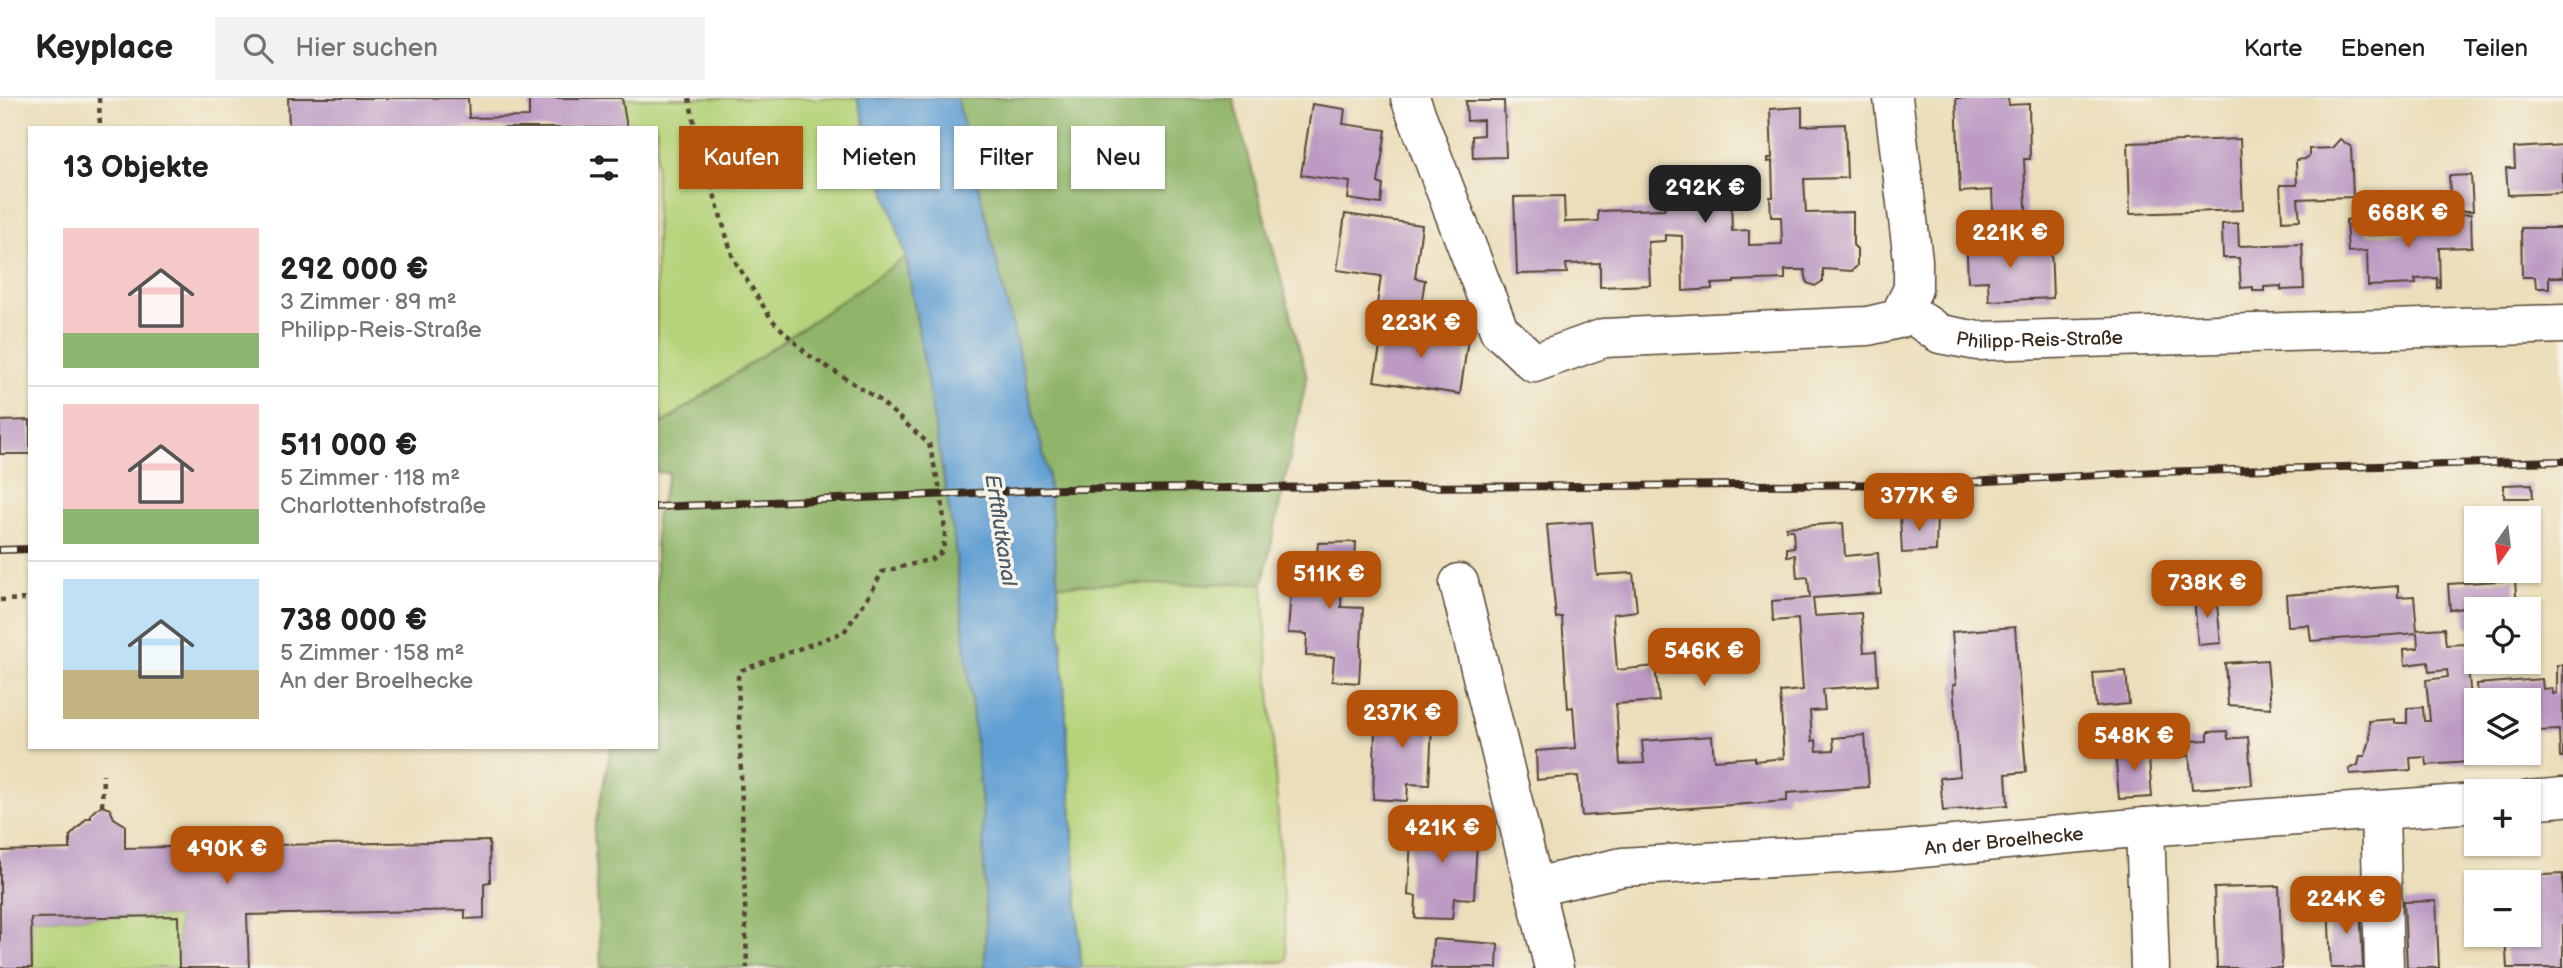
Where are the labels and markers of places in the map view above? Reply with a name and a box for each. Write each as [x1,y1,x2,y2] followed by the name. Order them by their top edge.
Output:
[1648,166,1762,225] pin: 292K €
[2351,190,2465,250] pin: 668K €
[1953,211,2067,270] pin: 221K €
[1364,300,1478,360] pin: 223K €
[1862,474,1976,533] pin: 377K €
[1272,552,1386,611] pin: 511K €
[2150,560,2264,620] pin: 738K €
[1647,628,1761,688] pin: 546K €
[1345,690,1459,750] pin: 237K €
[2077,714,2191,773] pin: 548K €
[1385,806,1499,865] pin: 421K €
[170,826,284,886] pin: 490K €
[2289,876,2403,936] pin: 224K €

